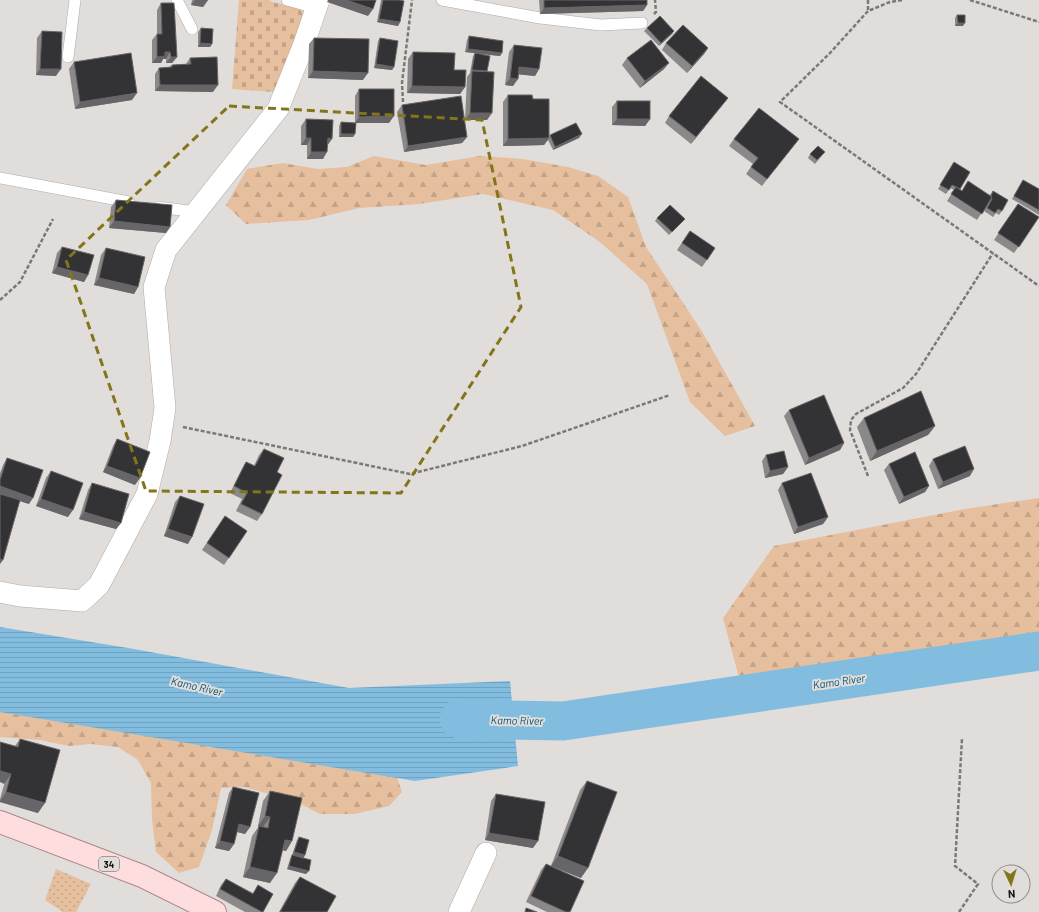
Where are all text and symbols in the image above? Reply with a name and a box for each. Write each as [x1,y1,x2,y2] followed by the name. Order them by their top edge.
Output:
[812,671,867,691] water label: Kamo River
[170,674,225,699] water label: Kamo River
[491,713,545,727] water label: Kamo River
[99,857,119,871] road number: 34
[991,864,1031,904] north arrow
[1008,888,1016,901] text: N

